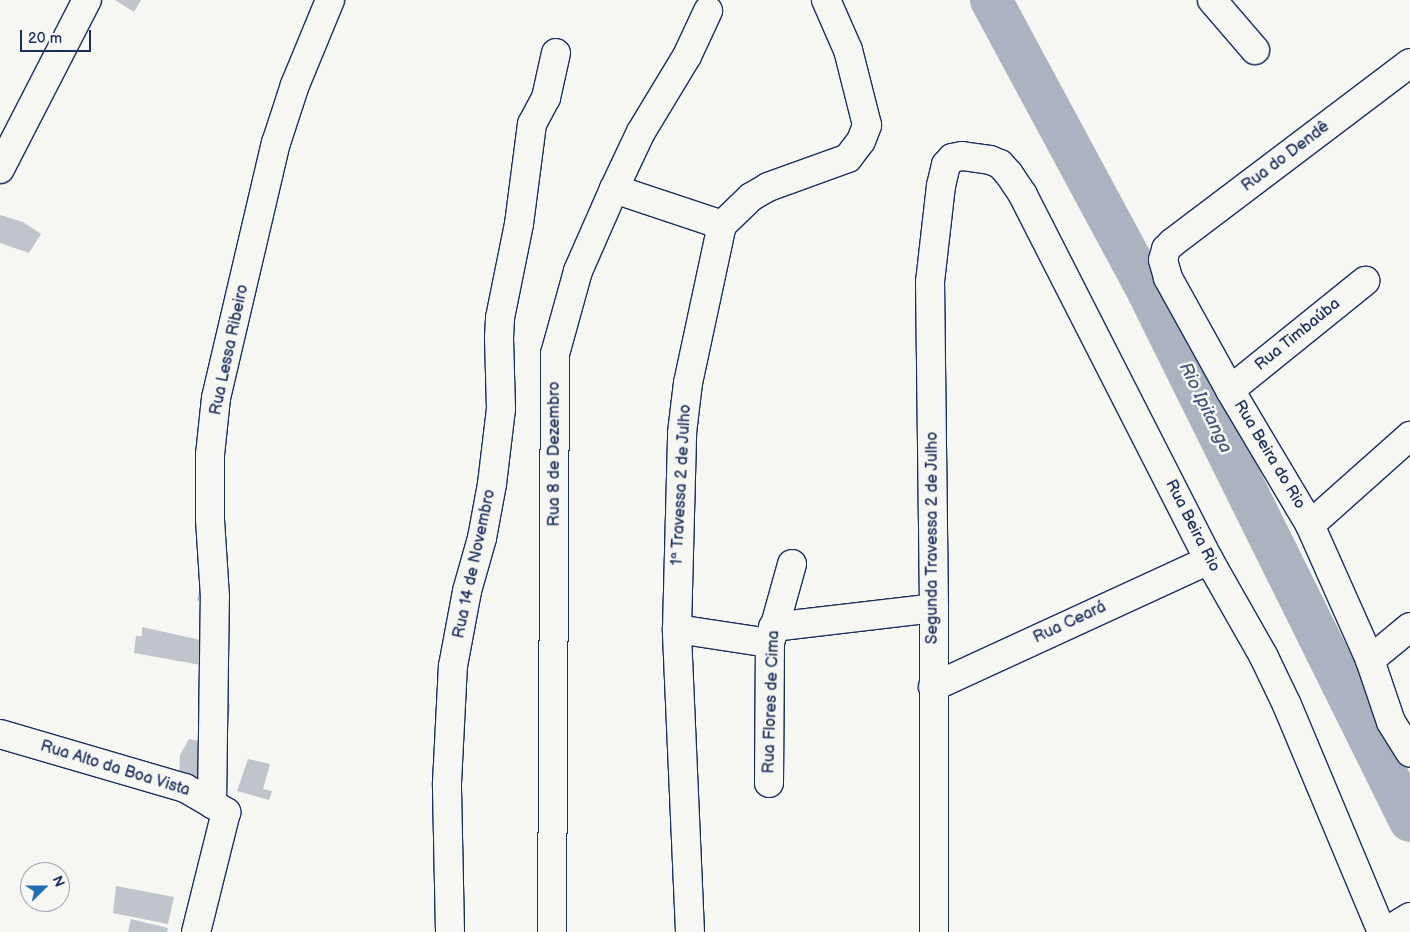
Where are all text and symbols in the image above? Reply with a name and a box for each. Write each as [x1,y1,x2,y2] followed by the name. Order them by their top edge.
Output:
[22,20,94,52] scale bar
[28,29,62,48] text: 20 m
[1238,118,1334,196] street label: Rua do Dendê
[207,283,253,417] street label: Rua Lessa Ribeiro
[1251,295,1345,375] street label: Rua Timbaúba
[1174,359,1236,457] water label: Rio Ipitanga
[545,381,565,527] street label: Rua 8 de Dezembro
[1229,397,1309,513] street label: Rua Beira do Rio
[668,403,696,567] street label: 1ª Travessa 2 de Julho
[923,431,943,645] street label: Segunda Travessa 2 de Julho
[1161,477,1223,575] street label: Rua Beira Rio
[450,488,500,640] street label: Rua 14 de Novembro
[1031,598,1109,648] street label: Rua Ceará
[760,630,784,774] street label: Rua Flores de Cima
[38,737,192,801] street label: Rua Alto da Boa Vista
[20,862,70,912] north arrow
[49,874,68,890] text: N

